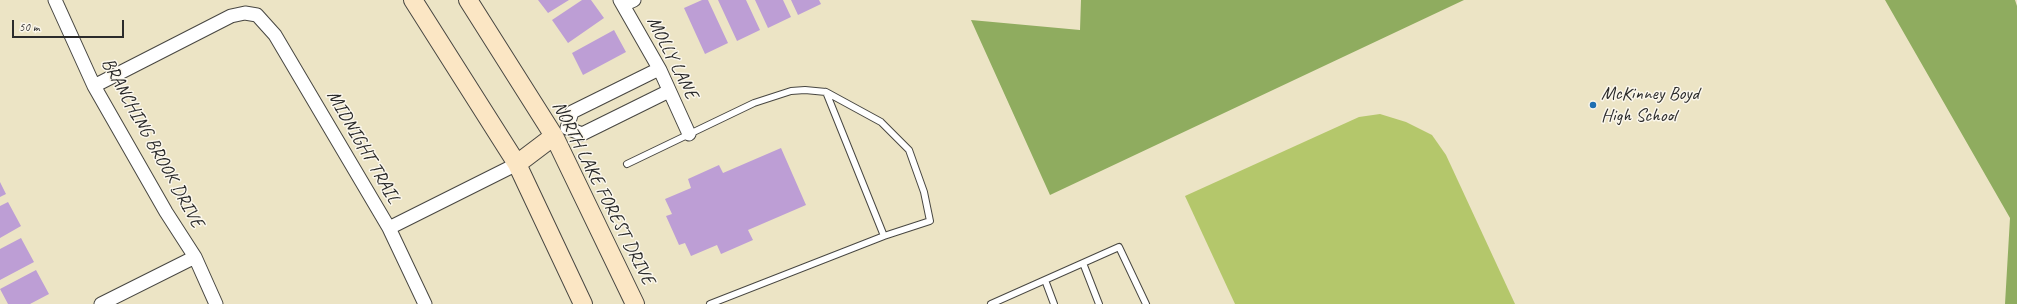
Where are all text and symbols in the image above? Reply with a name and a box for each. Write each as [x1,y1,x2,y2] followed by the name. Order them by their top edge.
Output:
[14,12,126,38] scale bar
[642,13,702,103] street label: MOLLY LANE
[19,19,39,35] text: 50 m
[96,54,208,232] street label: BRANCHING BROOK DRIVE
[1601,83,1699,127] place label: McKinney Boyd High School
[321,86,405,208] street label: MIDNIGHT TRAIL
[547,97,659,289] street label: NORTH LAKE FOREST DRIVE
[1588,100,1598,110] marker: McKinney Boyd High School

